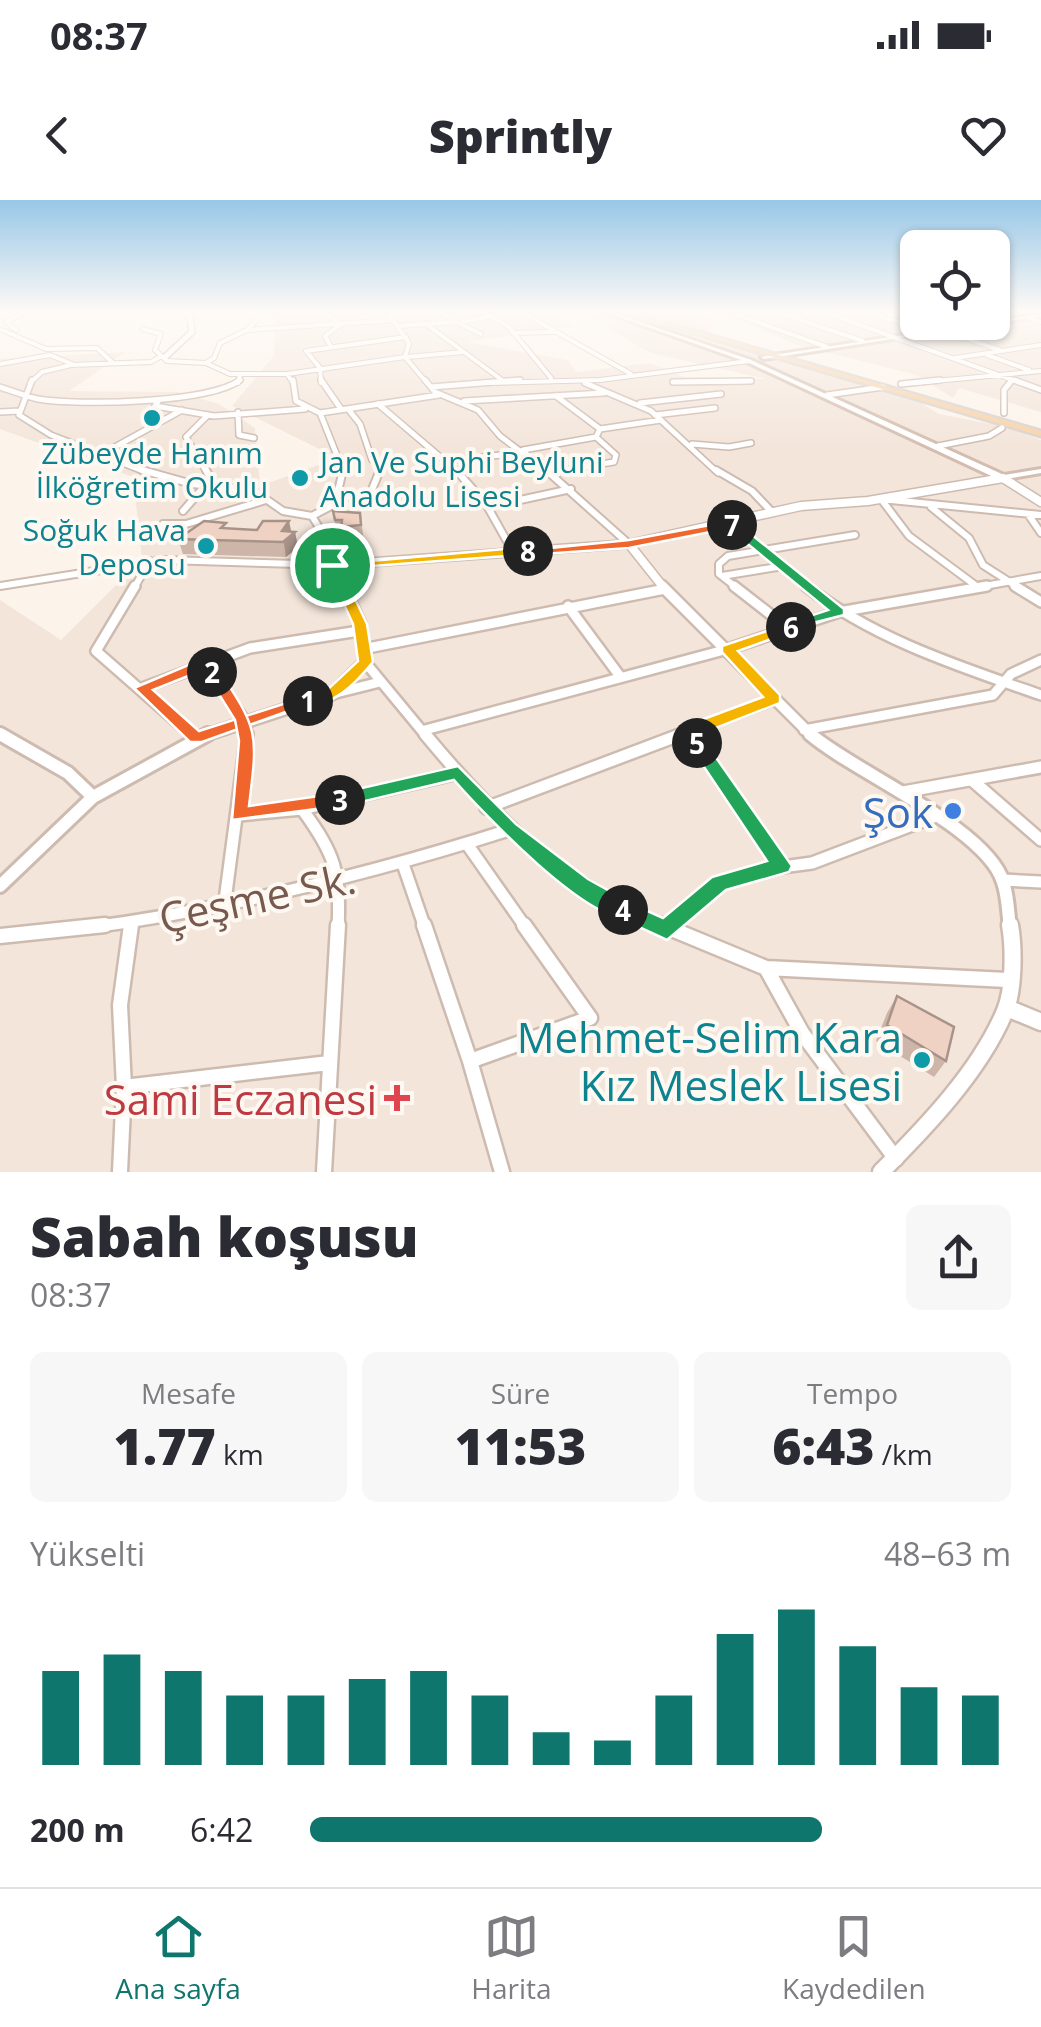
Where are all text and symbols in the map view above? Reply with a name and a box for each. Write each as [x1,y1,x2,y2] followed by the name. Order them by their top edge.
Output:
[50,9,148,61] text: 08:37
[429,105,612,166] text: Sprintly
[30,108,85,163] icon: back
[956,108,1011,163] icon: heart
[900,230,1010,340] map controls
[900,230,1010,340] button: locate
[141,407,163,429] marker: Zübeyde Hanım İlköğretim Okulu
[36,432,268,507] place label: Zübeyde Hanım İlköğretim Okulu
[317,441,604,516] place label: Jan Ve Suphi Beyluni Anadolu Lisesi
[289,467,311,489] marker: Jan Ve Suphi Beyluni Anadolu Lisesi
[707,500,757,550] pin: 7
[724,506,740,544] text: 7
[23,509,186,584] place label: Soğuk Hava Deposu
[290,523,375,608] pin
[503,526,553,576] pin: 8
[520,532,536,570] text: 8
[195,535,217,557] marker: Soğuk Hava Deposu
[305,538,360,593] icon: arrive
[766,602,816,652] pin: 6
[783,608,799,646] text: 6
[187,647,237,697] pin: 2
[204,653,220,691] text: 2
[283,676,333,726] pin: 1
[300,682,316,720] text: 1
[672,718,722,768] pin: 5
[689,724,705,762] text: 5
[315,775,365,825] pin: 3
[332,781,348,819] text: 3
[863,783,933,840] place label: Şok
[942,800,964,822] marker: Şok
[153,848,361,946] street label: Çeşme Sk.
[598,885,648,935] pin: 4
[615,891,631,929] text: 4
[517,1008,902,1113] place label: Mehmet-Selim Kara Kız Meslek Lisesi
[911,1049,933,1071] marker: Mehmet-Selim Kara Kız Meslek Lisesi
[104,1070,377,1127] place label: Sami Eczanesi
[386,1087,408,1109] marker: Sami Eczanesi
[30,1198,419,1273] text: Sabah koşusu
[906,1205,1011,1310] button: share
[30,1273,112,1316] text: 08:37
[141,1374,236,1412] text: Mesafe
[491,1374,550,1412] text: Süre
[807,1374,898,1412] text: Tempo
[113,1412,216,1480] text: 1.77
[455,1412,586,1480] text: 11:53
[772,1412,875,1480] text: 6:43
[216,1435,264,1473] text: km
[875,1435,933,1473] text: /km
[30,1532,145,1575] text: Yükselti
[884,1532,1011,1575] text: 48–63 m
[30,1808,125,1851] text: 200 m
[190,1808,253,1851] text: 6:42
[115,1909,241,2007] tab: Ana sayfa
[471,1909,552,2007] tab: Harita
[782,1909,926,2007] tab: Kaydedilen

